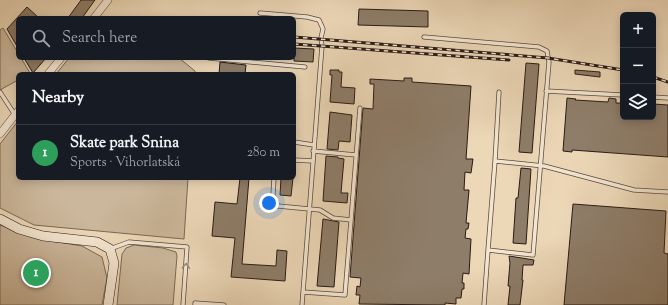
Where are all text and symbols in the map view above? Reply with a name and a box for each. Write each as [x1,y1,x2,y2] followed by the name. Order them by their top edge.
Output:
[620,12,656,120] map controls
[620,12,656,48] button: +
[16,16,296,60] search box
[30,27,52,49] icon: search
[62,28,137,49] text: Search here
[620,48,656,84] button: −
[620,84,656,120] button: layers
[32,86,84,110] text: Nearby
[70,133,179,154] text: Skate park Snina
[43,144,47,162] text: 1
[247,144,280,162] text: 280 m
[70,154,180,172] text: Sports · Vihorlatská
[259,193,279,213] your location
[23,258,49,288] pin: 1
[181,263,190,269] one-way arrow

